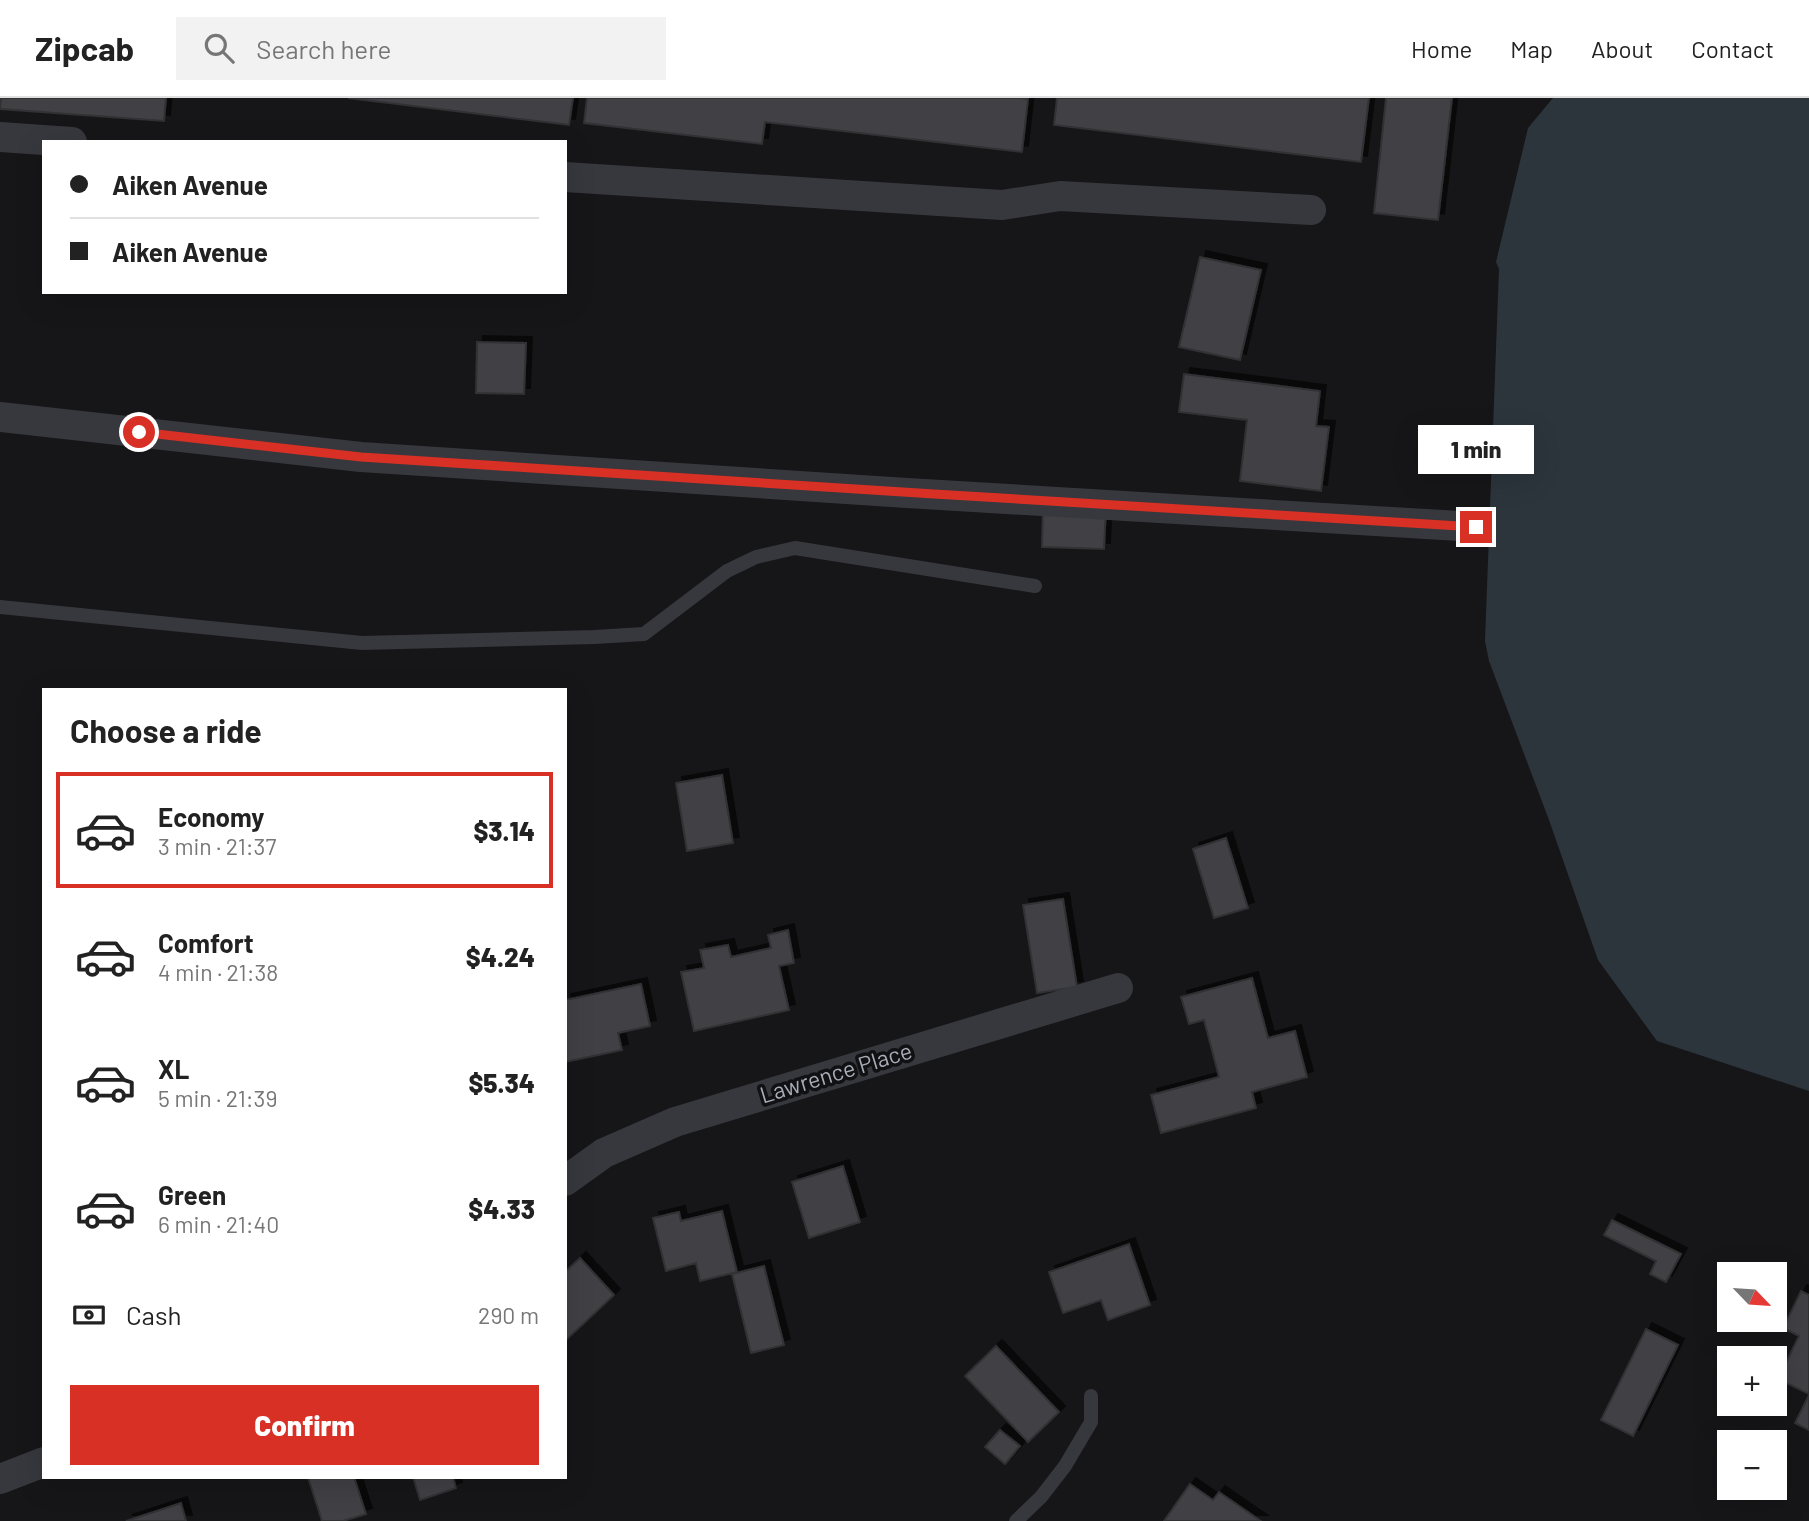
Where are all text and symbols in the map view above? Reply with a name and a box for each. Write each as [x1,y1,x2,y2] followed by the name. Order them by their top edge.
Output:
[176,17,666,80] search box
[35,28,134,68] text: Zipcab
[200,29,238,67] icon: search
[256,33,391,64] text: Search here
[1411,34,1472,63] text: Home
[1510,34,1553,63] text: Map
[1591,34,1653,63] text: About
[1691,34,1774,63] text: Contact
[112,169,268,200] text: Aiken Avenue
[112,236,268,267] text: Aiken Avenue
[123,416,155,448] route start
[1418,426,1534,474] callout: 1 min
[1451,435,1501,463] text: 1 min
[1460,511,1492,543] route end
[70,711,262,749] text: Choose a ride
[74,799,137,862] icon: car
[158,801,264,832] text: Economy
[473,815,535,846] text: $3.14
[158,832,276,860] text: 3 min · 21:37
[74,925,137,988] icon: car
[158,927,254,958] text: Comfort
[466,941,535,972] text: $4.24
[158,958,278,986] text: 4 min · 21:38
[756,1036,915,1108] street label: Lawrence Place
[74,1051,137,1114] icon: car
[158,1053,189,1084] text: XL
[468,1067,535,1098] text: $5.34
[158,1084,277,1112] text: 5 min · 21:39
[74,1177,137,1240] icon: car
[158,1179,226,1210] text: Green
[468,1193,535,1224] text: $4.33
[158,1210,279,1238] text: 6 min · 21:40
[1717,1262,1787,1332] north arrow
[1717,1262,1787,1500] map controls
[70,1296,108,1334] icon: cash
[126,1299,181,1330] text: Cash
[478,1301,539,1329] text: 290 m
[1717,1346,1787,1416] button: +
[70,1385,539,1465] button: Confirm
[1717,1430,1787,1500] button: −

